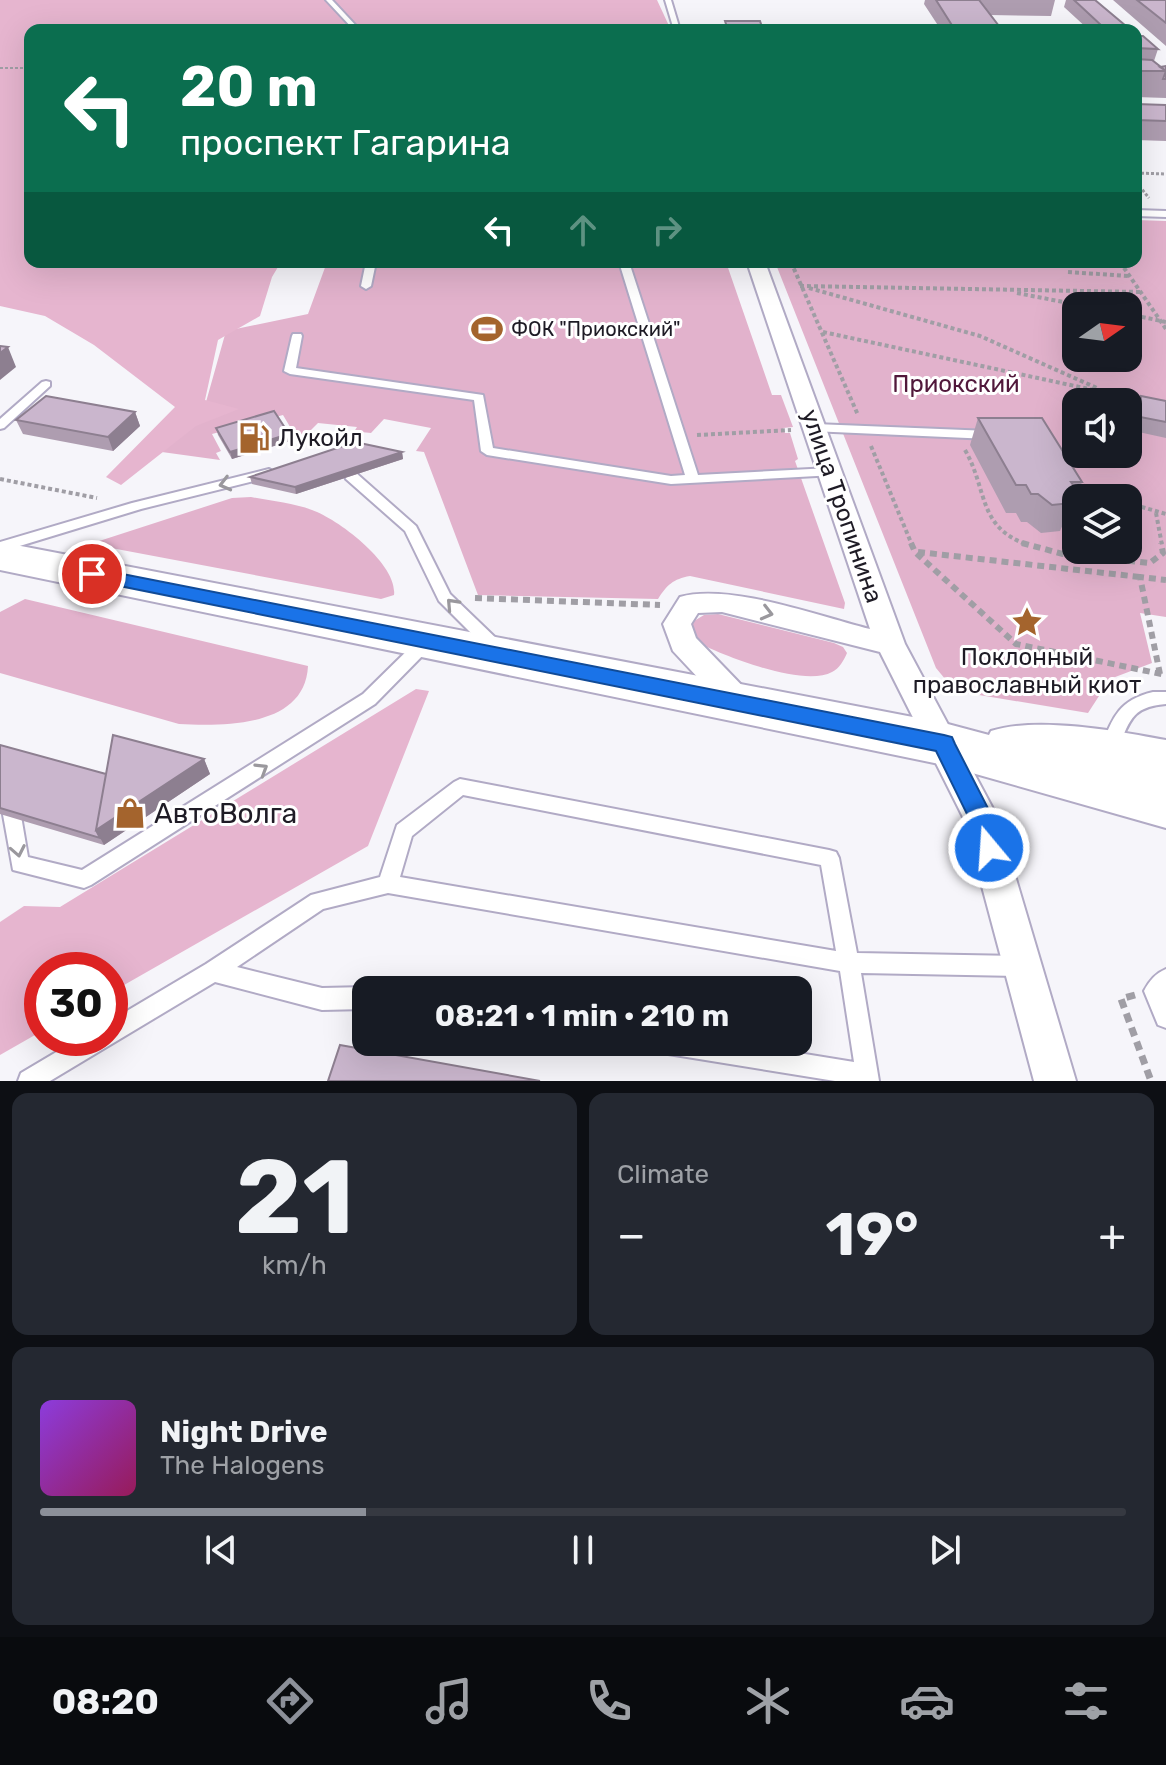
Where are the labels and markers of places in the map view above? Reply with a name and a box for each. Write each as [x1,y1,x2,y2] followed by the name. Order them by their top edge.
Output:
[470,312,504,346] sports icon: ФОК "Приокский"
[511,317,680,341] place label: ФОК "Приокский"
[237,421,271,455] fuel station icon: Лукойл
[278,424,363,452] place label: Лукойл
[58,540,126,608] pin
[1010,605,1044,639] place icon: Поклонный православный киот
[913,643,1141,699] place label: Поклонный православный киот
[113,796,147,830] shop icon: АвтоВолга
[154,797,297,830] place label: АвтоВолга

